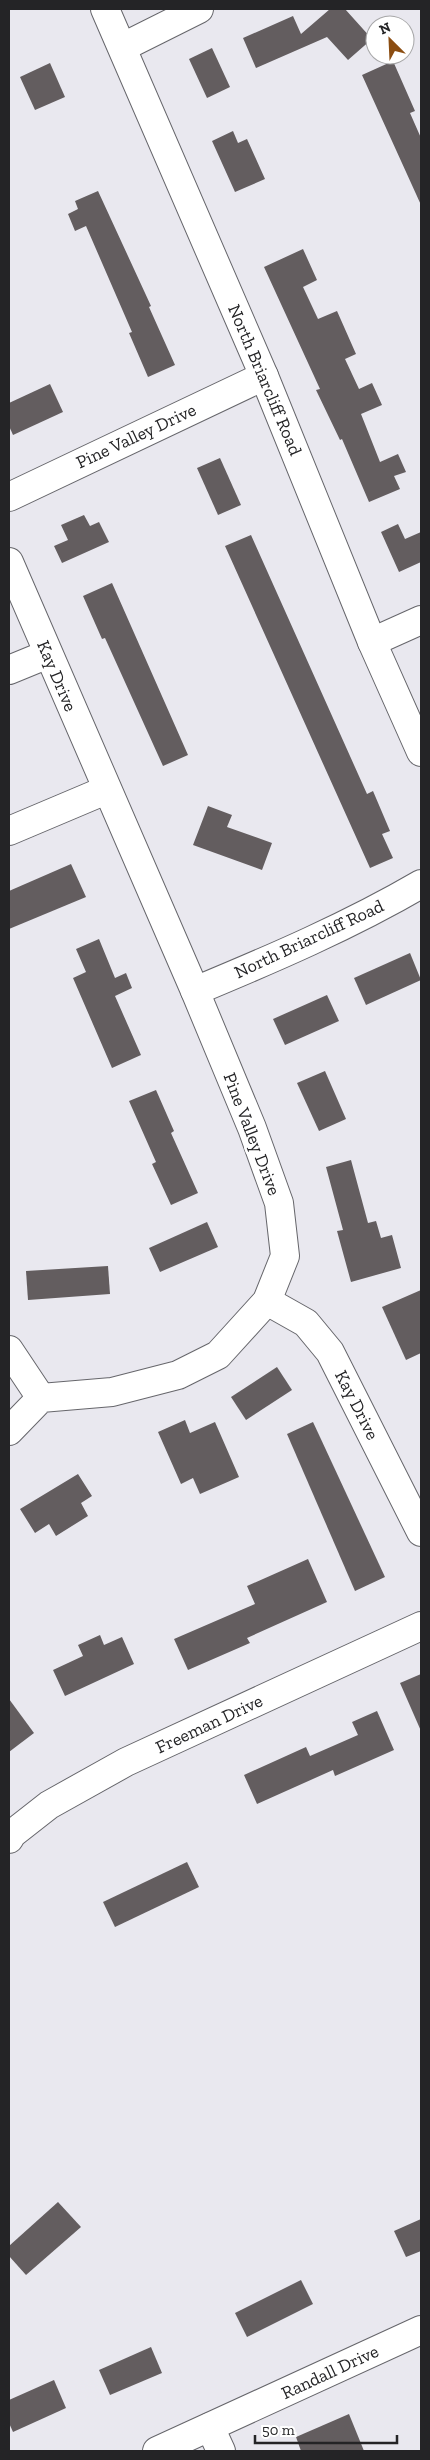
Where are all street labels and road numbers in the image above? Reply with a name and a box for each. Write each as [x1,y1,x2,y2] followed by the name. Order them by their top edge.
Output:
[223,301,307,459] street label: North Briarcliff Road
[73,399,199,473] street label: Pine Valley Drive
[32,637,82,715] street label: Kay Drive
[231,895,387,983] street label: North Briarcliff Road
[218,1069,286,1199] street label: Pine Valley Drive
[330,1367,384,1443] street label: Kay Drive
[152,1690,266,1758] street label: Freeman Drive
[278,2340,382,2404] street label: Randall Drive

